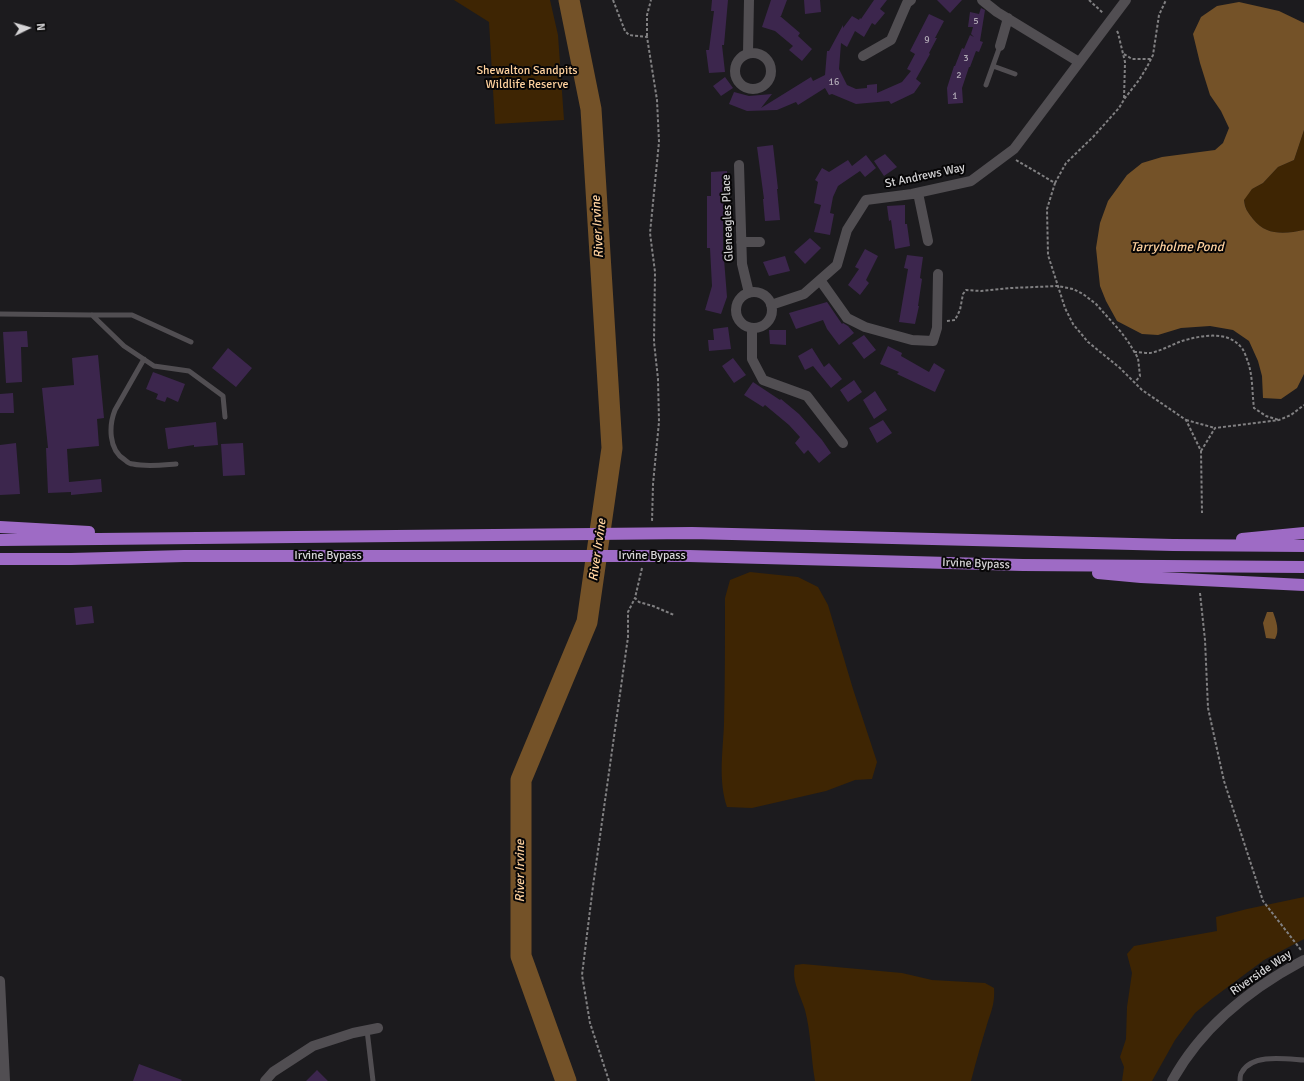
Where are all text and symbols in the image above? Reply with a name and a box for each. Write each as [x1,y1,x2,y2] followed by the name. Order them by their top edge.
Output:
[8,8,48,48] north arrow
[973,15,979,27] house number: 5
[34,23,47,31] text: N
[924,34,930,46] house number: 9
[963,52,969,64] house number: 3
[476,64,578,92] park label: Shewalton Sandpits Wildlife Reserve
[956,69,962,81] house number: 2
[829,76,839,88] house number: 16
[952,90,958,102] house number: 1
[884,160,966,192] street label: St Andrews Way
[719,174,737,262] street label: Gleneagles Place
[589,195,607,259] water label: River Irvine
[1130,240,1224,256] water label: Tarryholme Pond
[586,518,610,582] water label: River Irvine
[294,549,362,563] street label: Irvine Bypass
[618,549,686,563] street label: Irvine Bypass
[942,556,1010,572] street label: Irvine Bypass
[513,840,529,902] water label: River Irvine
[1228,947,1294,999] street label: Riverside Way

